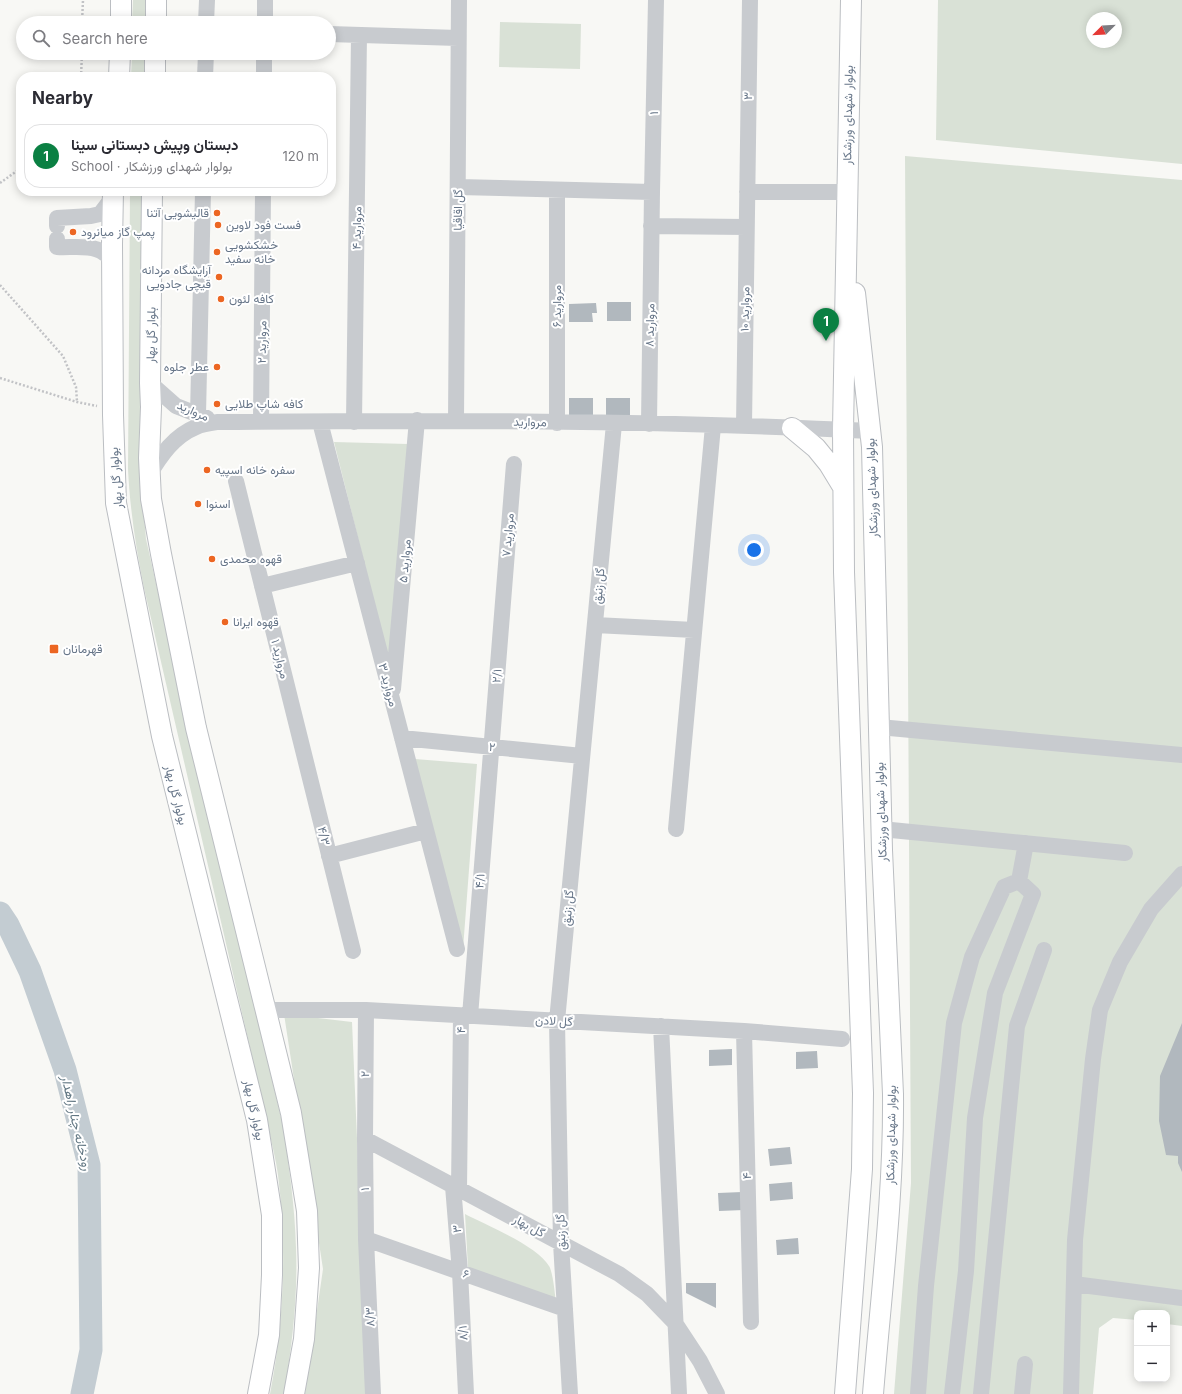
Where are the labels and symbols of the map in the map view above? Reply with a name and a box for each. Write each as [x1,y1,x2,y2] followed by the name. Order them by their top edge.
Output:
[1086,12,1122,48] north arrow
[839,65,857,166] street label: بولوار شهدای ورزشکار
[740,92,755,100] street label: ۳
[646,111,661,115] street label: ۱
[450,189,466,231] street label: گل اقاقیا
[147,205,209,221] place label: قالیشویی آتنا
[349,206,365,250] street label: مروارید ۴
[212,208,222,218] marker: قالیشویی آتنا
[226,217,301,233] place label: فست فود لاوین
[213,220,223,230] marker: فست فود لاوین
[81,224,155,240] place label: پمپ گاز میانرود
[68,227,78,237] marker: پمپ گاز میانرود
[225,237,278,266] place label: خشکشویی خانه سفید
[212,247,222,257] marker: خشکشویی خانه سفید
[142,262,212,292] place label: آرایشگاه مردانه قیچی جادویی
[214,272,224,282] marker: آرایشگاه مردانه قیچی جادویی
[549,285,565,327] street label: مروارید ۶
[737,286,753,332] street label: مروارید ۱۰
[229,291,274,307] place label: کافه لئون
[216,294,226,304] marker: کافه لئون
[642,303,658,347] street label: مروارید ۸
[142,307,159,364] street label: بلوار گل بهار
[813,308,839,341] pin: 1
[254,320,270,364] street label: مروارید ۲
[164,359,209,375] place label: عطر جلوه
[212,362,222,372] marker: عطر جلوه
[225,396,303,412] place label: کافه شاپ طلایی
[175,397,211,425] street label: مروارید
[212,399,222,409] marker: کافه شاپ طلایی
[513,414,547,430] street label: مروارید
[862,438,882,539] street label: بولوار شهدای ورزشکار
[106,447,126,510] street label: بولوار گل بهار
[215,462,295,478] place label: سفره خانه اسپیه
[202,465,212,475] marker: سفره خانه اسپیه
[206,496,230,512] place label: اسنوا
[193,499,203,509] marker: اسنوا
[498,513,518,557] street label: مروارید ۷
[395,539,415,583] street label: مروارید ۵
[744,540,764,560] your location
[220,551,282,567] place label: قهوه محمدی
[207,554,217,564] marker: قهوه محمدی
[589,567,609,605] street label: گل زنبق
[233,614,279,630] place label: قهوه ایرانا
[220,617,230,627] marker: قهوه ایرانا
[267,638,293,680] street label: مروارید ۱
[63,641,102,657] place label: قهرمانان
[48,643,60,655] marker: قهرمانان
[375,661,401,709] street label: مروارید ۳
[488,668,505,684] street label: ۲/۱
[488,739,496,754] street label: ۲
[161,762,191,827] street label: بولوار گل بهار
[871,762,891,863] street label: بولوار شهدای ورزشکار
[315,825,334,847] street label: ۴/۳
[471,873,488,889] street label: ۴/۱
[558,889,578,927] street label: گل زنبق
[535,1012,573,1030] street label: گل لادن
[453,1026,468,1034] street label: ۴
[357,1071,372,1077] street label: ۲
[56,1073,96,1173] water label: رودخانه چنار راهدار
[240,1077,268,1142] street label: بولوار گل بهار
[882,1085,900,1186] street label: بولوار شهدای ورزشکار
[739,1172,754,1180] street label: ۴
[357,1187,372,1191] street label: ۱
[510,1211,548,1241] street label: گل بهار
[552,1214,570,1250] street label: گل زنبق
[449,1224,464,1234] street label: ۳
[461,1265,472,1282] street label: ۶
[362,1307,377,1327] street label: ۸/۳
[455,1325,470,1341] street label: ۸/۱

